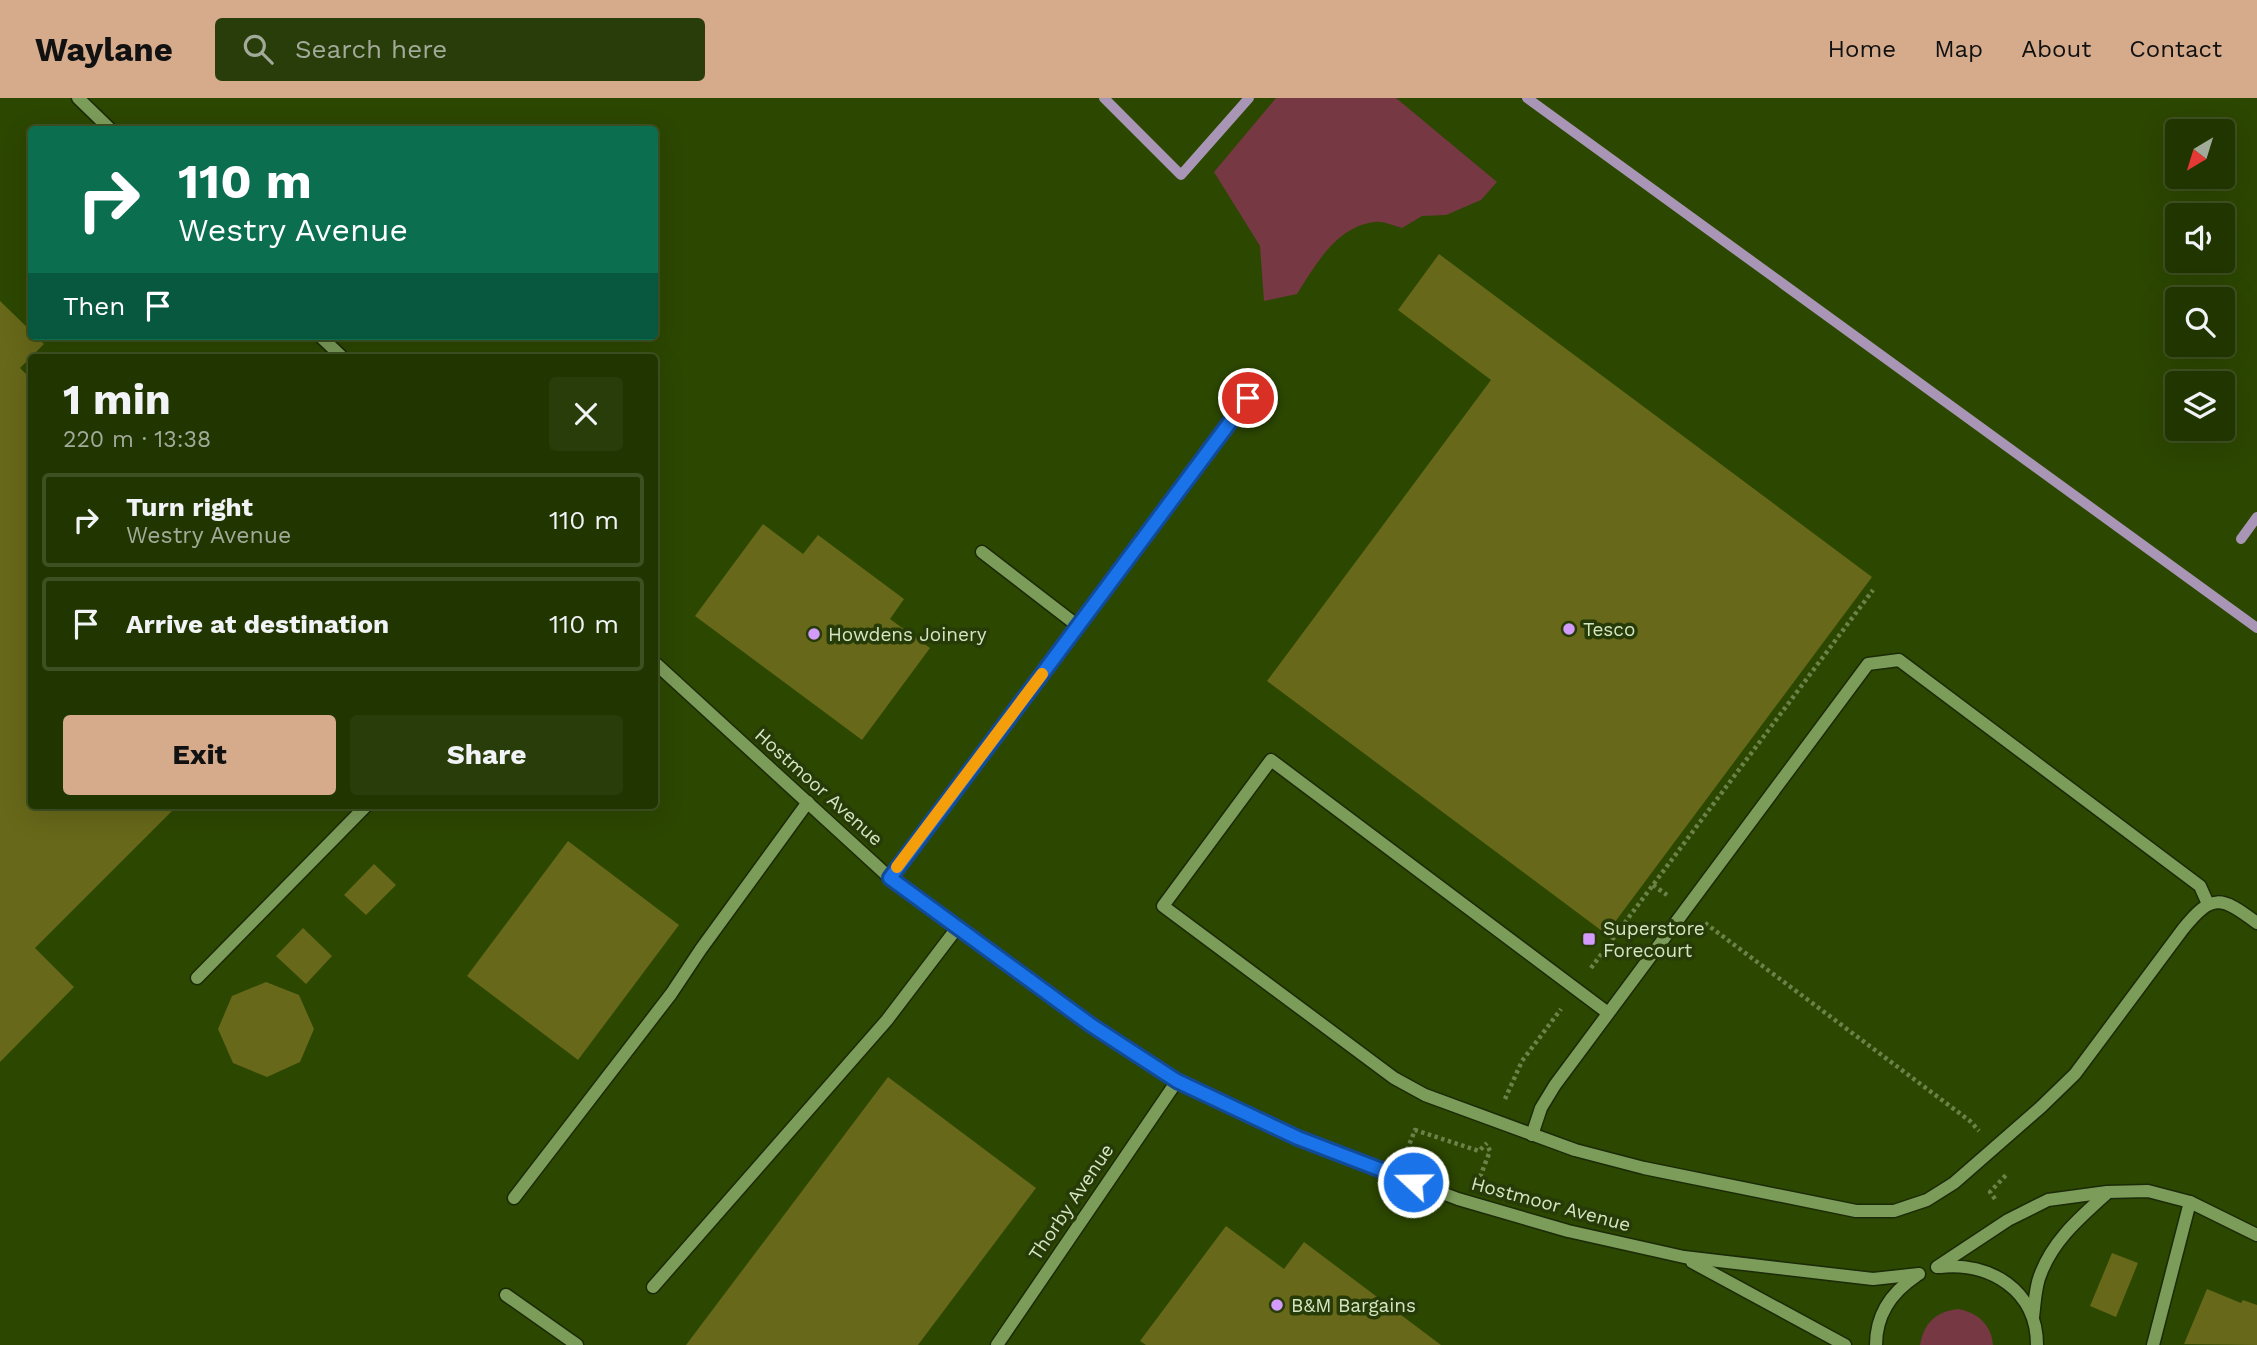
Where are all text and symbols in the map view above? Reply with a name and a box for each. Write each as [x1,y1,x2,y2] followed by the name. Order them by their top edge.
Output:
[215,18,705,81] search box
[35,30,173,69] text: Waylane
[239,30,277,68] icon: search
[295,34,447,64] text: Search here
[1828,35,1896,63] text: Home
[1934,35,1983,63] text: Map
[2021,35,2091,63] text: About
[2129,35,2222,63] text: Contact
[2165,119,2235,189] north arrow
[2165,119,2235,441] map controls
[178,152,312,210] text: 110 m
[63,154,154,245] icon: right
[2165,203,2235,273] button: sound
[178,211,408,249] text: Westry Avenue
[139,287,177,325] icon: arrive
[2165,287,2235,357] button: search
[63,291,125,321] text: Then
[1218,368,1278,428] pin
[2165,371,2235,441] button: layers
[63,375,171,424] text: 1 min
[549,377,623,451] button: close
[1229,379,1267,417] icon: arrive
[63,426,211,453] text: 220 m · 13:38
[126,492,253,522] text: Turn right
[67,501,105,539] icon: right
[549,505,619,535] text: 110 m
[126,522,291,549] text: Westry Avenue
[67,605,105,643] icon: arrive
[126,609,389,639] text: Arrive at destination
[549,609,619,639] text: 110 m
[1583,618,1635,641] place label: Tesco
[1561,621,1577,637] marker: Tesco
[828,623,987,646] place label: Howdens Joinery
[806,626,822,642] marker: Howdens Joinery
[63,715,336,795] button: Exit
[350,715,623,795] button: Share
[750,723,888,851] street label: Hostmoor Avenue
[1603,917,1705,962] place label: Superstore Forecourt
[1581,931,1597,947] marker: Superstore Forecourt
[1023,1139,1119,1265] street label: Thorby Avenue
[1376,1145,1450,1219] position arrow
[1469,1172,1633,1236] street label: Hostmoor Avenue
[1291,1294,1416,1317] place label: B&M Bargains
[1269,1297,1285,1313] marker: B&M Bargains

